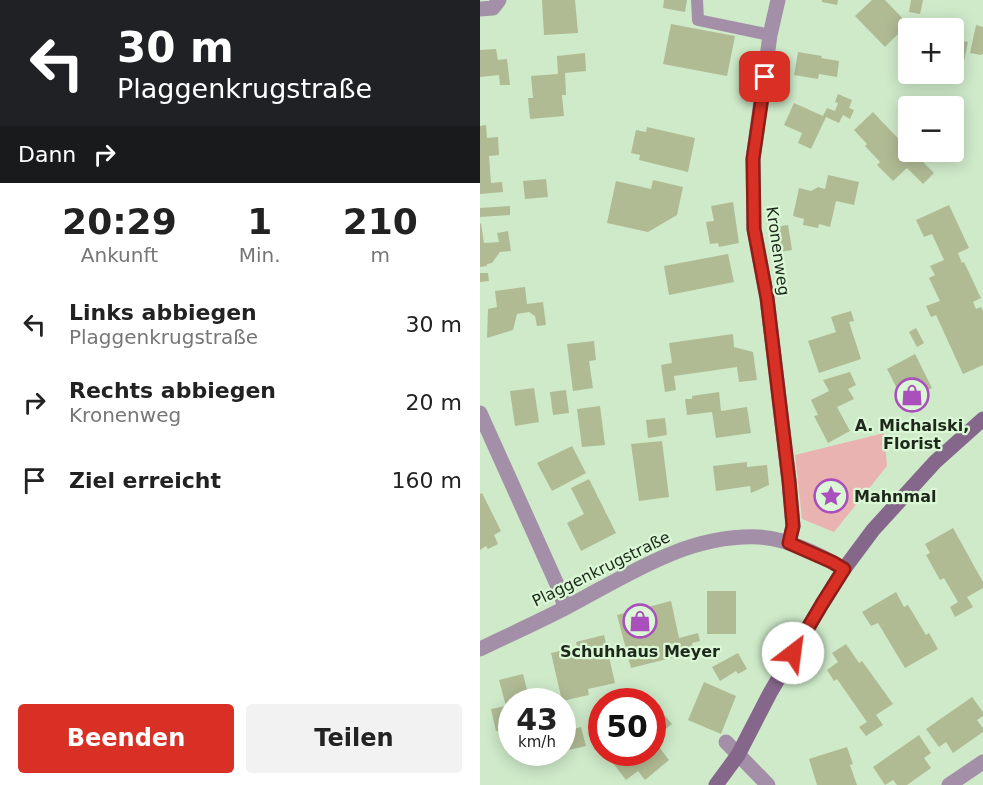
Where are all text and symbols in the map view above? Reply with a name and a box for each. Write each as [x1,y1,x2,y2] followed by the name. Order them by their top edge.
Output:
[898,18,964,162] map controls
[898,18,964,84] button: +
[117,23,234,72] text: 30 m
[18,24,96,102] icon: left
[739,51,790,102] pin
[748,60,781,93] icon: arrive
[117,73,372,104] text: Plaggenkrugstraße
[898,96,964,162] button: −
[88,138,121,171] icon: right
[18,142,76,167] text: Dann
[62,201,177,242] text: 20:29
[247,201,272,242] text: 1
[343,201,418,242] text: 210
[762,205,794,297] street label: Kronenweg
[81,243,158,267] text: Ankunft
[239,243,281,267] text: Min.
[371,243,390,267] text: m
[69,300,257,325] text: Links abbiegen
[18,308,51,341] icon: left
[406,312,462,337] text: 30 m
[69,325,258,349] text: Plaggenkrugstraße
[894,377,930,413] shop icon: A. Michalski, Florist
[69,378,276,403] text: Rechts abbiegen
[18,386,51,419] icon: right
[406,390,462,415] text: 20 m
[69,403,181,427] text: Kronenweg
[855,416,969,453] place label: A. Michalski, Florist
[18,464,51,497] icon: arrive
[69,468,221,493] text: Ziel erreicht
[392,468,462,493] text: 160 m
[813,478,849,514] place icon: Mahnmal
[854,487,936,506] place label: Mahnmal
[529,527,673,611] street label: Plaggenkrugstraße
[622,603,658,639] shop icon: Schuhhaus Meyer
[761,621,825,685] position arrow
[560,642,720,661] place label: Schuhhaus Meyer
[588,688,666,766] speed limit sign: 50
[516,702,558,737] text: 43
[18,704,234,773] button: Beenden
[246,704,462,773] button: Teilen
[518,733,556,751] text: km/h

